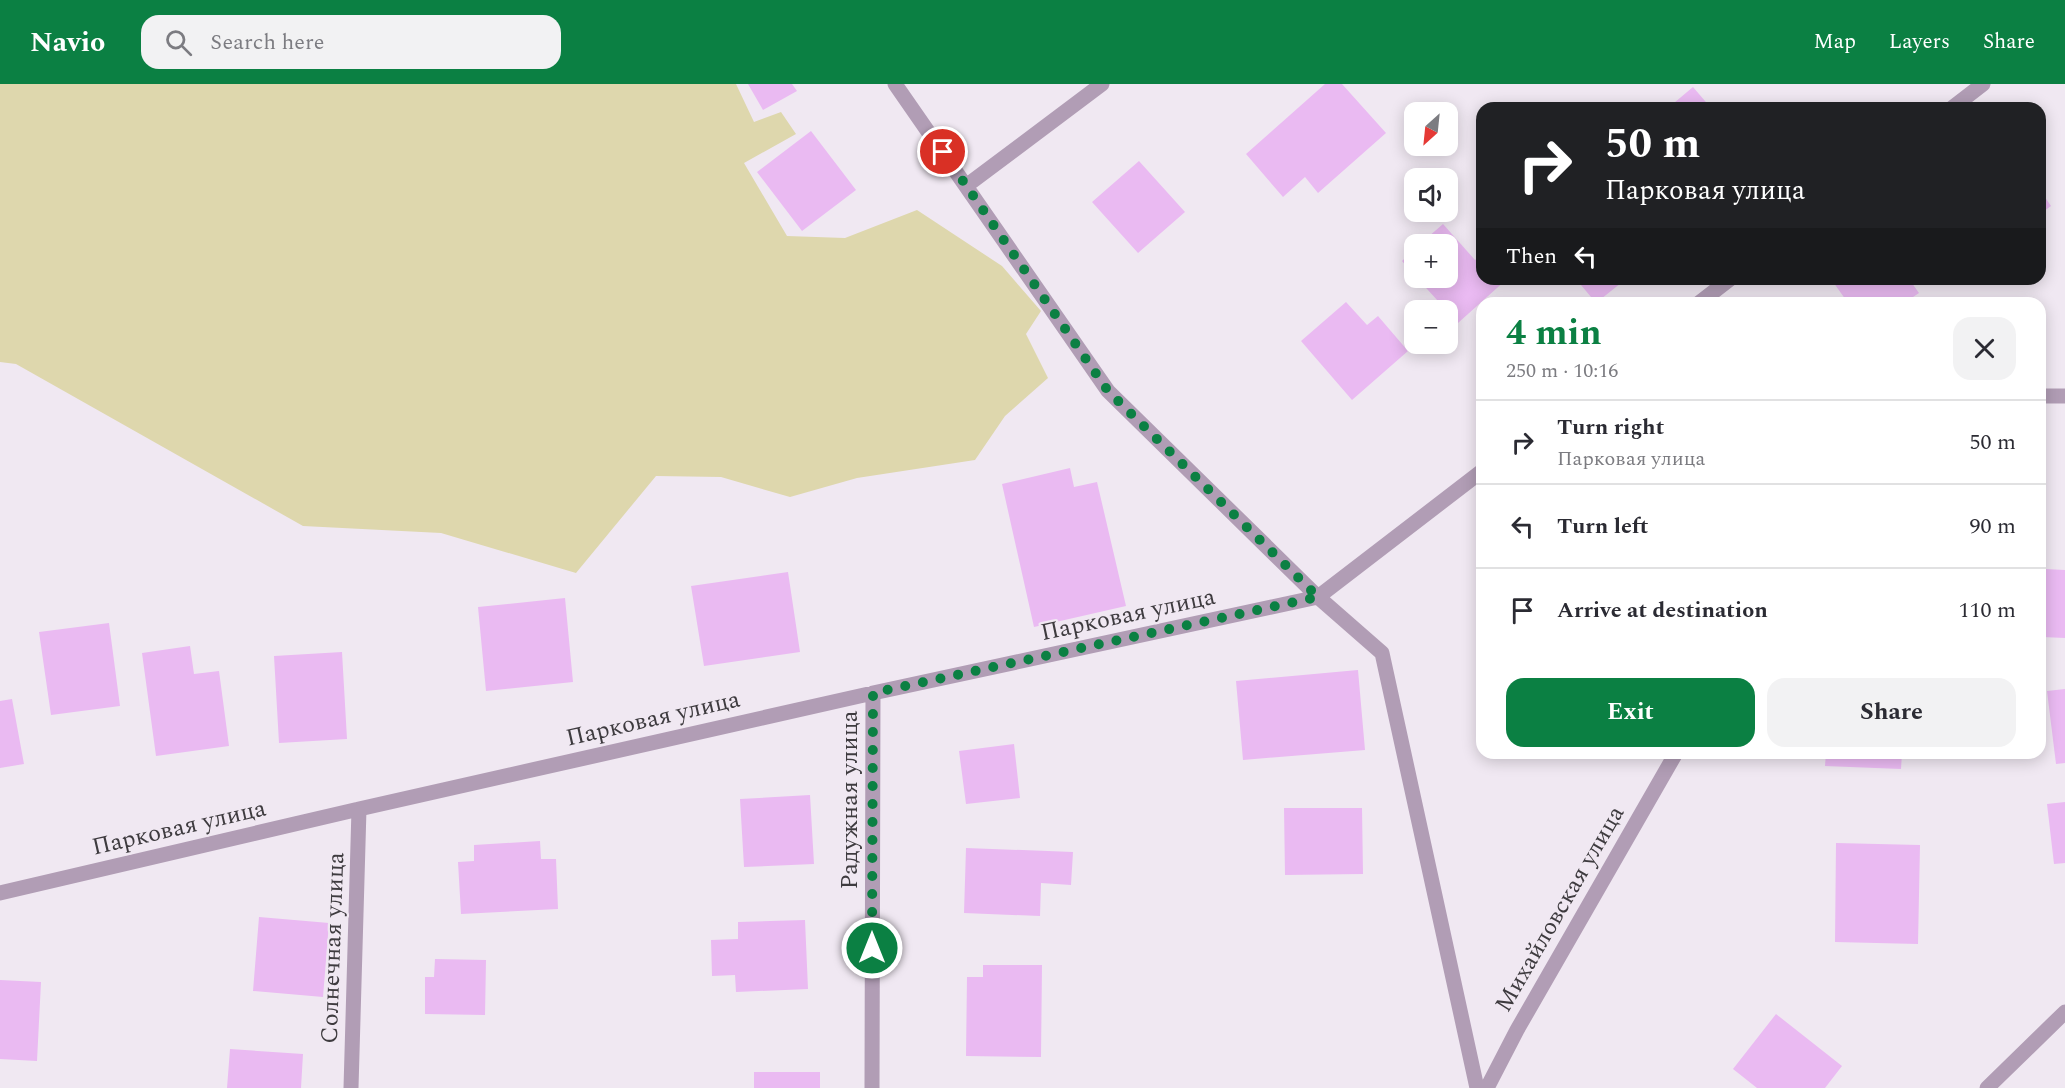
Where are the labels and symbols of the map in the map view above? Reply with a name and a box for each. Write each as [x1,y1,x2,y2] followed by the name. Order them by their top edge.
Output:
[1404,102,1458,156] north arrow
[917,126,968,177] pin
[1037,579,1219,651] street label: Парковая улица
[562,681,744,757] street label: Парковая улица
[832,710,868,890] street label: Радужная улица
[88,790,270,866] street label: Парковая улица
[1486,799,1634,1019] street label: Михайловская улица
[312,851,354,1044] street label: Солнечная улица
[840,916,904,980] position arrow

